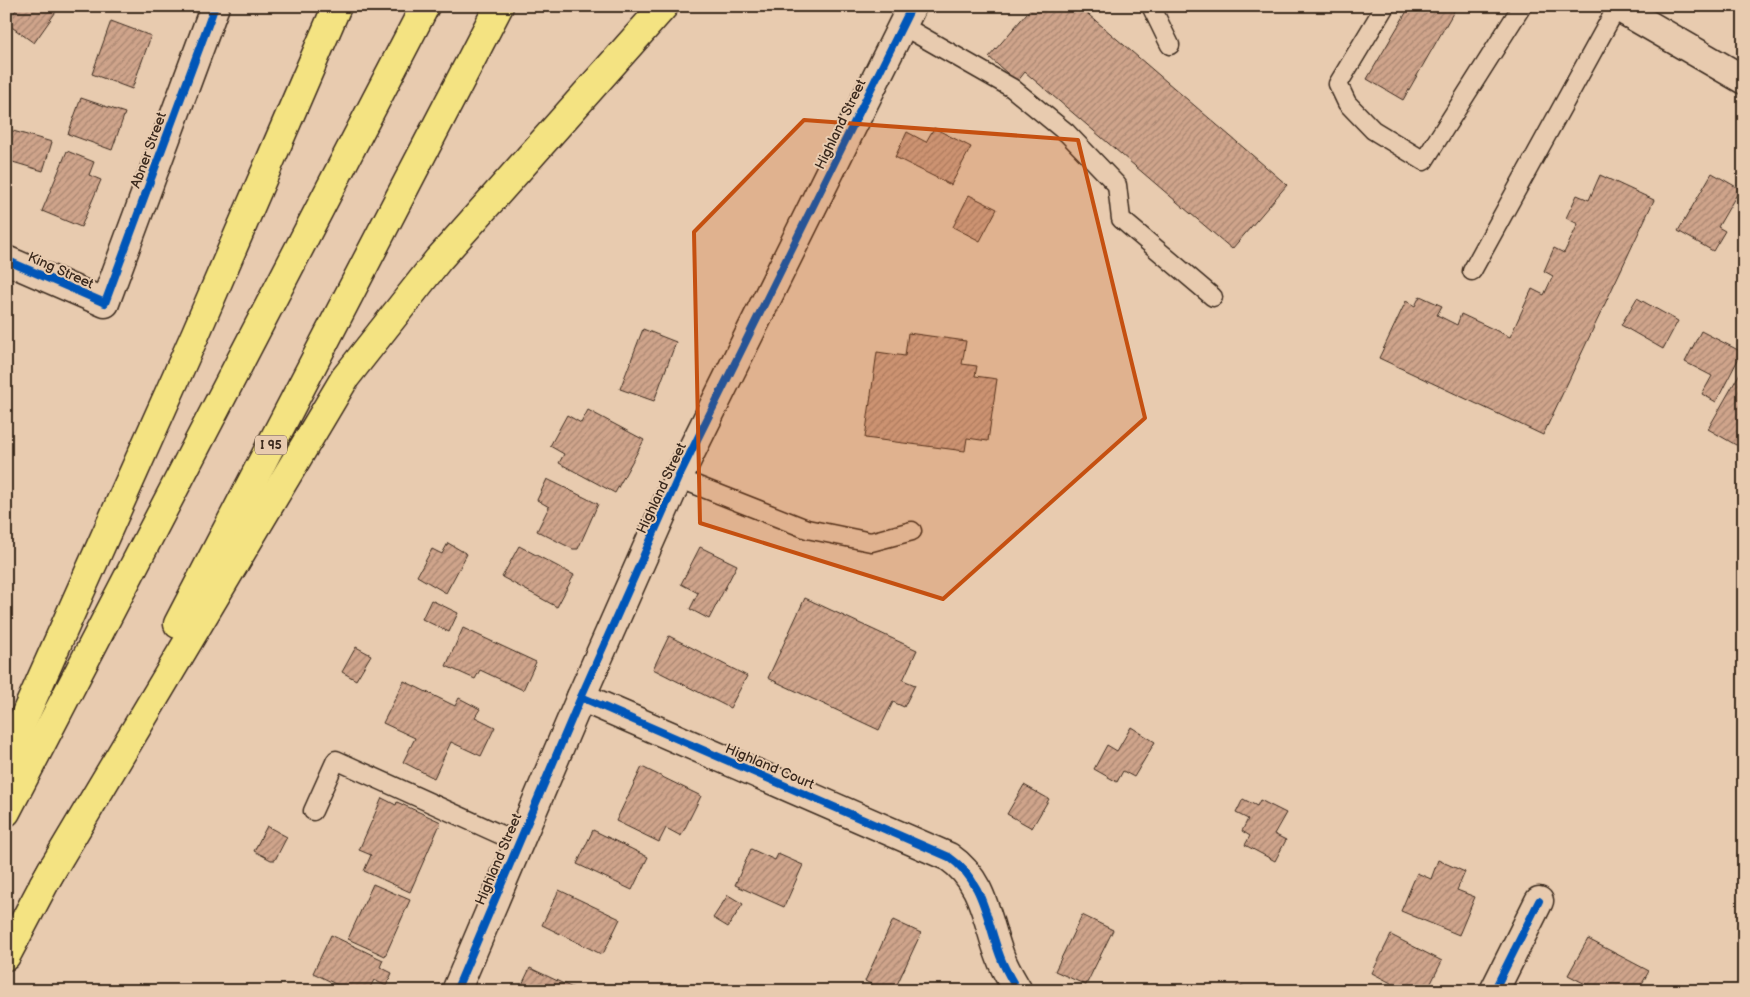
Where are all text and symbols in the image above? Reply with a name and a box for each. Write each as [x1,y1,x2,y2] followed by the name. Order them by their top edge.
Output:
[811,76,870,172] street label: Highland Street
[127,109,170,190] street label: Abner Street
[25,248,97,293] street label: King Street
[255,436,287,454] road number: I 95
[633,440,690,536] street label: Highland Street
[723,740,818,793] street label: Highland Court
[471,810,526,908] street label: Highland Street

